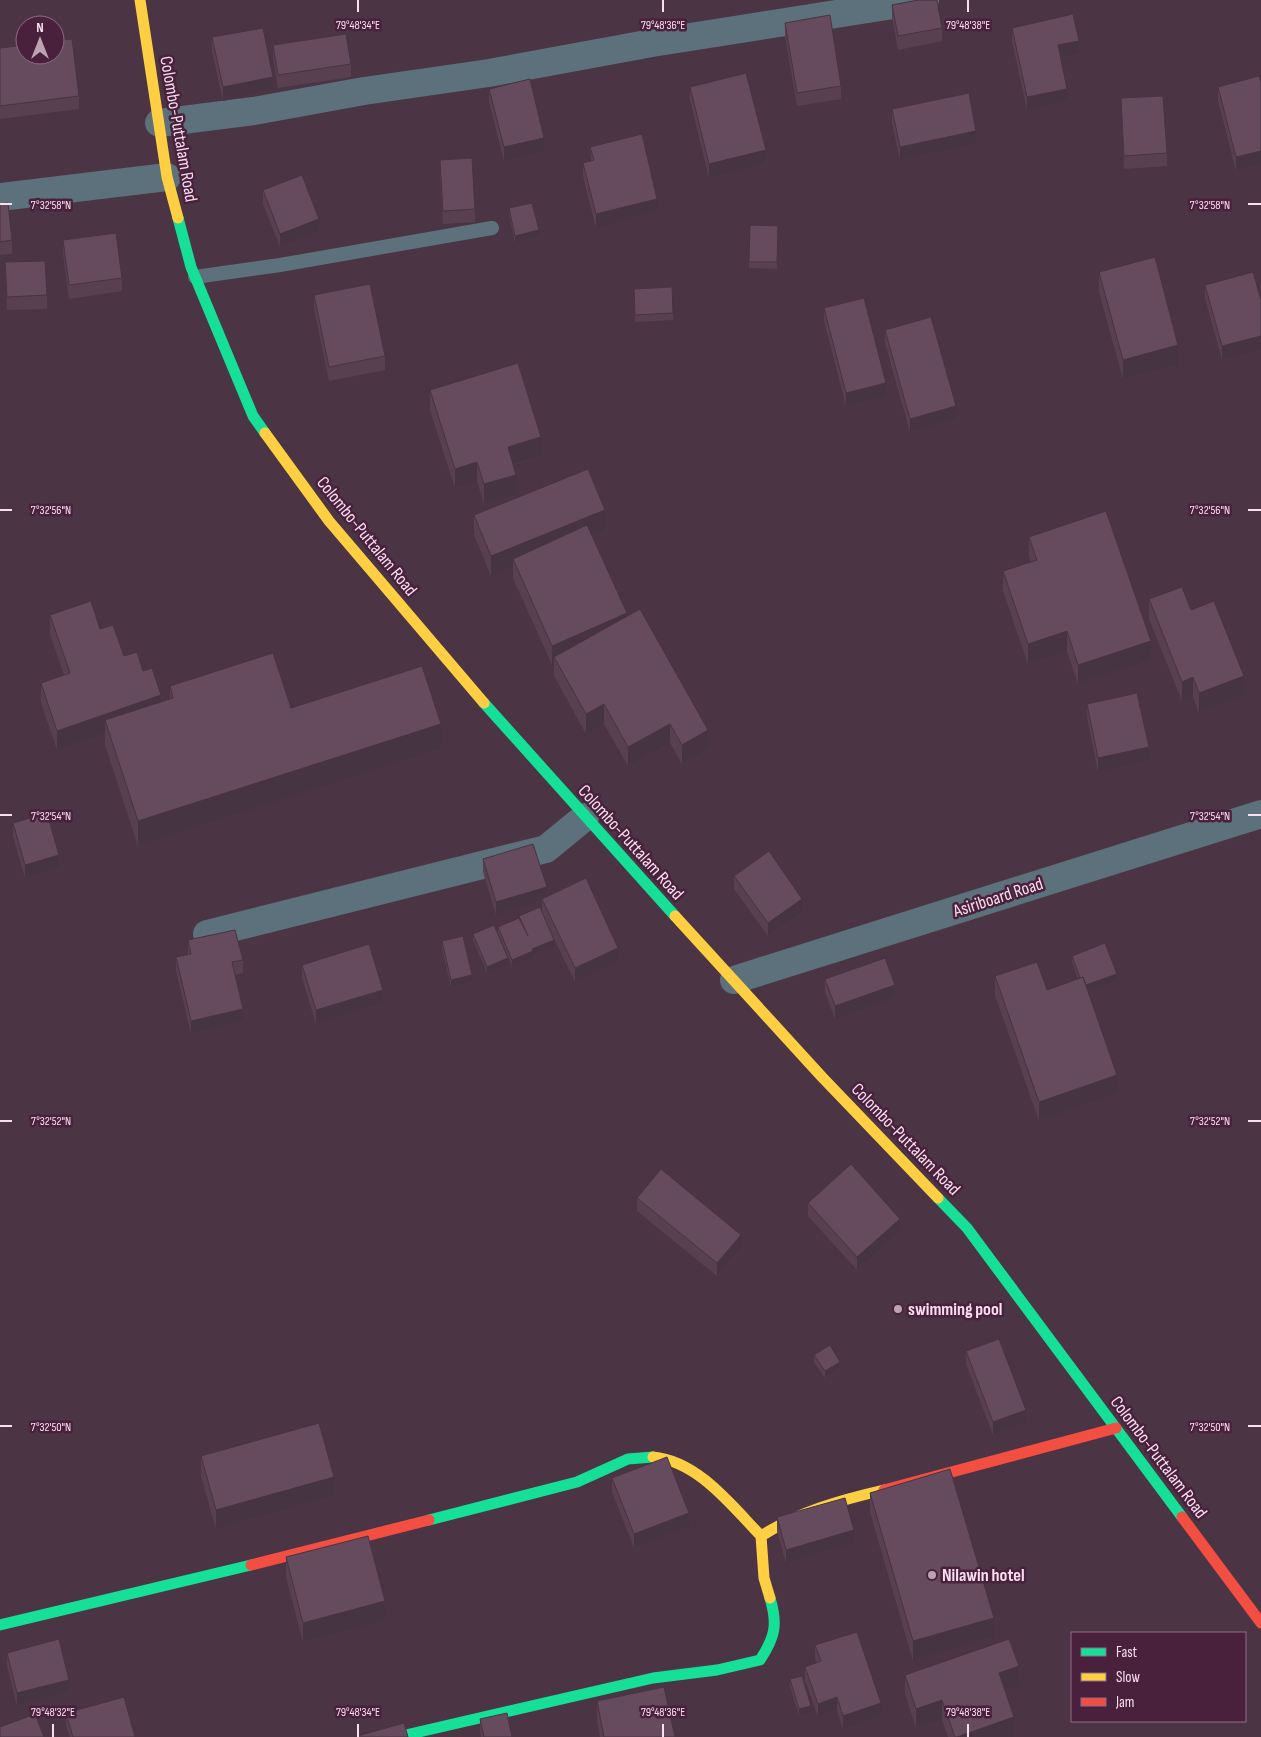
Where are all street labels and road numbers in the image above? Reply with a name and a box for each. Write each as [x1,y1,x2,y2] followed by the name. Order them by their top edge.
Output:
[155,55,202,204] street label: Colombo-Puttalam Road
[312,472,421,600] street label: Colombo-Puttalam Road
[573,780,688,904] street label: Colombo-Puttalam Road
[950,873,1046,922] street label: Asiriboard Road
[847,1079,964,1200] street label: Colombo-Puttalam Road
[1106,1392,1211,1523] street label: Colombo-Puttalam Road

